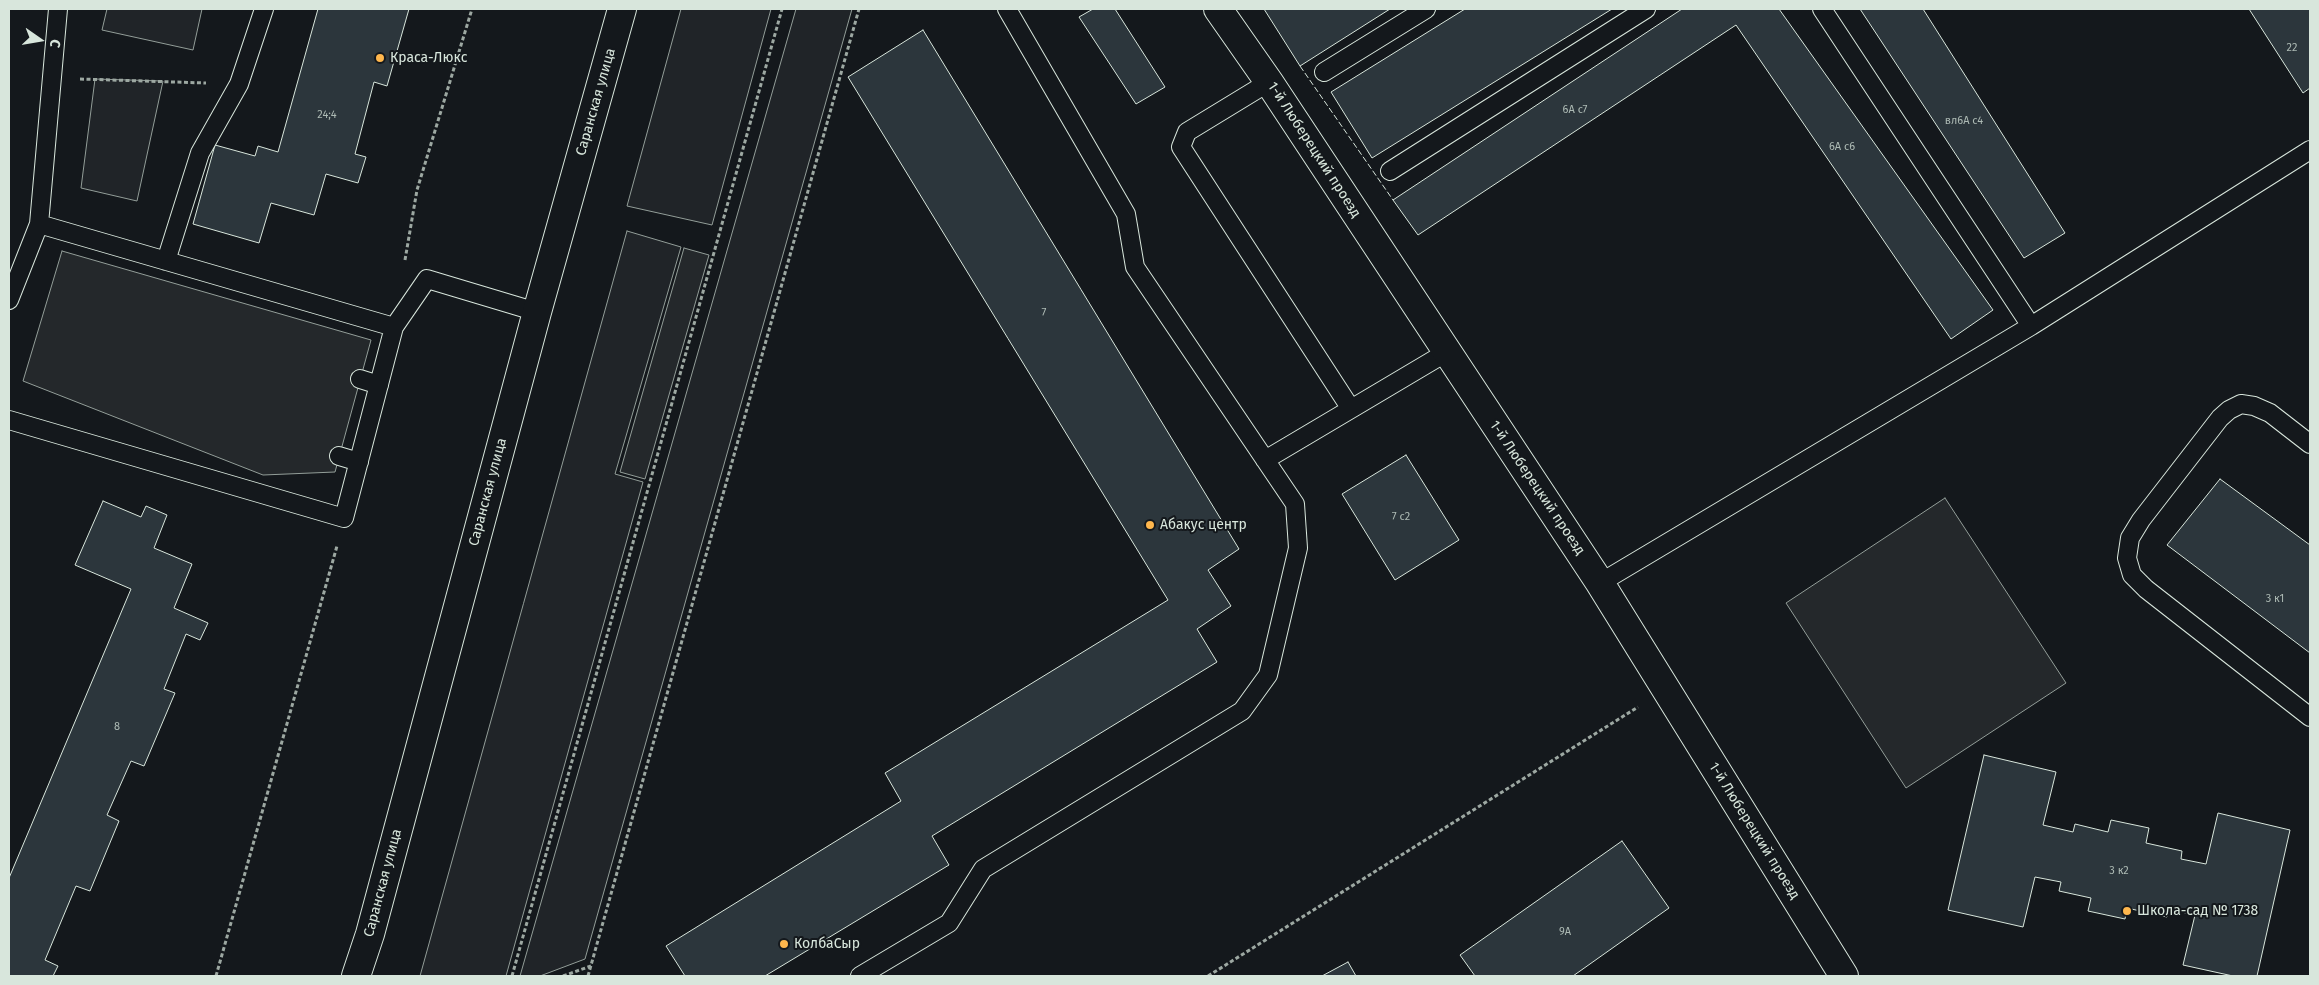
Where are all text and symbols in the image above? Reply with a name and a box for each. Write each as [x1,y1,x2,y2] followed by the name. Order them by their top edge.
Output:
[15,15,65,65] north arrow
[46,38,64,49] text: С
[2287,41,2297,55] house number: 22
[573,46,619,158] street label: Саранская улица
[390,50,467,66] place label: Краса-Люкс
[374,52,386,64] marker: Краса-Люкс
[1264,79,1364,221] street label: 1-й Люберецкий проезд
[1563,103,1587,117] house number: 6А с7
[317,108,337,122] house number: 24;4
[1945,114,1983,128] house number: вл6А с4
[1829,140,1855,154] house number: 6А с6
[1042,306,1046,320] house number: 7
[1486,418,1588,558] street label: 1-й Люберецкий проезд
[465,436,511,548] street label: Саранская улица
[1392,510,1410,524] house number: 7 с2
[1160,517,1247,533] place label: Абакус центр
[1144,519,1156,531] marker: Абакус центр
[2266,592,2284,606] house number: 3 к1
[114,720,120,734] house number: 8
[1705,759,1803,903] street label: 1-й Люберецкий проезд
[360,827,406,939] street label: Саранская улица
[2109,864,2129,878] house number: 3 к2
[2137,903,2258,919] place label: Школа-сад № 1738
[2121,905,2133,917] marker: Школа-сад № 1738
[1559,925,1571,939] house number: 9А
[794,936,860,952] place label: КолбаСыр
[778,938,790,950] marker: КолбаСыр

